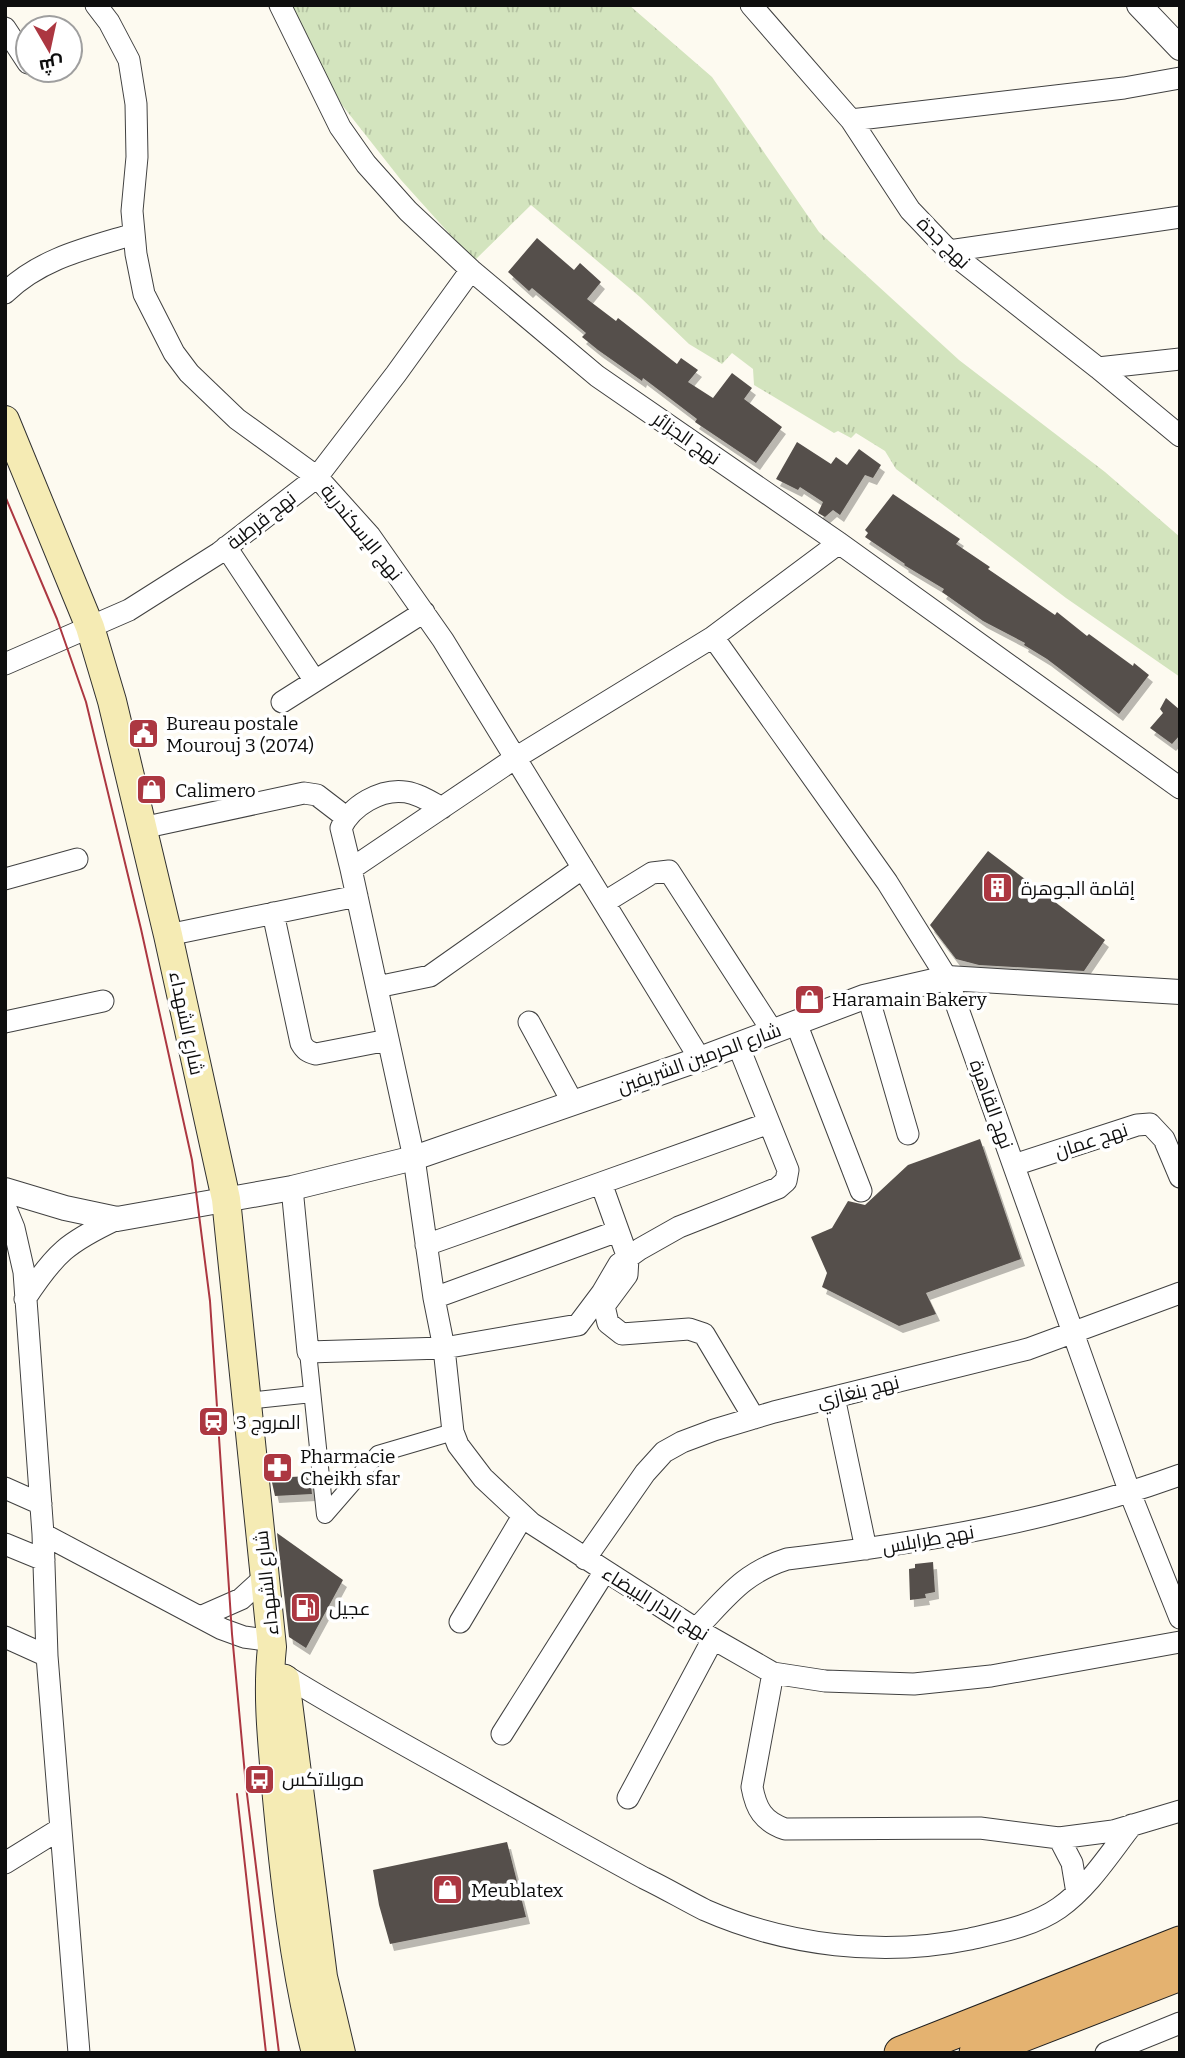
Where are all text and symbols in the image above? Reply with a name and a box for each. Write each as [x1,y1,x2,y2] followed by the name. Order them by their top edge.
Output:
[14,14,84,84] north arrow
[38,52,65,79] text: ش
[911,211,975,275] street label: نهج جدة
[647,406,725,471] street label: نهج الجزائر
[314,480,407,586] street label: نهج الإسكندرية
[222,486,302,556] street label: نهج قرطبة
[166,712,314,757] place label: Bureau postale Mourouj 3 (2074)
[126,717,160,751] public building icon: Bureau postale Mourouj 3 (2074)
[135,773,169,807] shop icon: Calimero
[175,779,256,802] place label: Calimero
[981,871,1015,905] building icon: إقامة الجوهرة
[1021,877,1135,900] place label: إقامة الجوهرة
[162,969,209,1077] street label: شارع الشهداء
[792,982,826,1016] shop icon: Haramain Bakery
[832,988,988,1011] place label: Haramain Bakery
[614,1018,785,1101] street label: شارع الحرمين الشريفين
[963,1056,1018,1153] street label: نهج القاهرة
[1052,1118,1131,1165] street label: نهج عمان
[815,1370,902,1416] street label: نهج بنغازي
[196,1405,230,1439] station icon: المروج 3
[236,1411,301,1436] place label: المروج 3
[300,1445,401,1490] place label: Pharmacie Cheikh sfar
[260,1450,294,1484] pharmacy icon: Pharmacie Cheikh sfar
[880,1520,976,1561] street label: نهج طرابلس
[250,1529,285,1637] street label: شارع الشهداء
[597,1561,713,1647] street label: نهج الدار البيضاء
[289,1591,323,1625] fuel station icon: عجيل
[329,1597,371,1620] place label: عجيل
[242,1762,276,1796] bus stop icon: موبلاتكس
[282,1768,364,1791] place label: موبلاتكس
[431,1873,465,1907] shop icon: Meublatex
[471,1879,564,1902] place label: Meublatex

